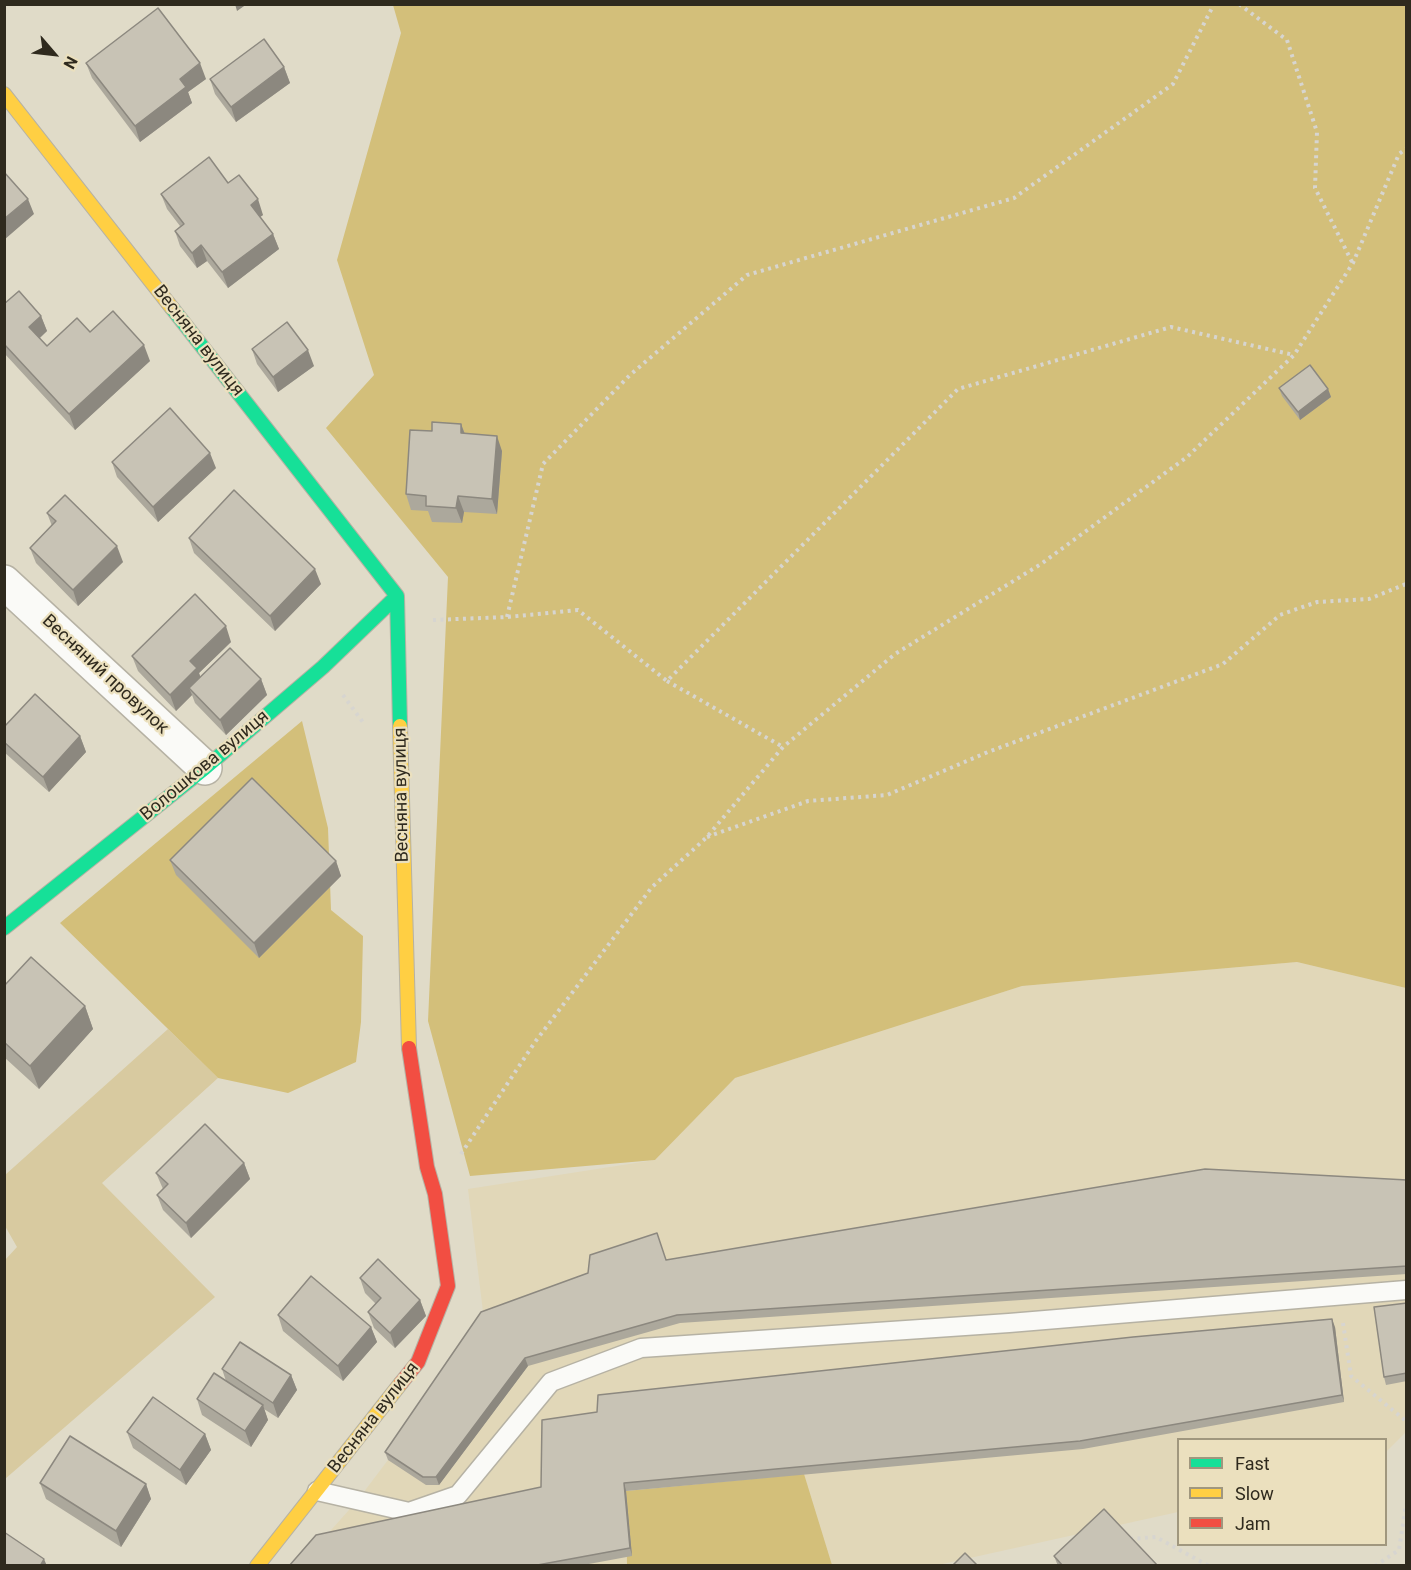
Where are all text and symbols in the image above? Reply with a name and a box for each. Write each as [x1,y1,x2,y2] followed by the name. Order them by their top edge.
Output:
[24,24,84,84] north arrow
[59,53,81,72] text: N
[148,281,248,401] street label: Весняна вулиця
[37,611,173,739] street label: Весняний провулок
[136,706,274,826] street label: Волошкова вулиця
[390,727,414,863] street label: Весняна вулиця
[324,1358,424,1478] street label: Весняна вулиця
[1177,1438,1387,1546] legend
[1235,1453,1270,1474] text: Fast
[1235,1483,1274,1504] text: Slow
[1235,1513,1271,1534] text: Jam

